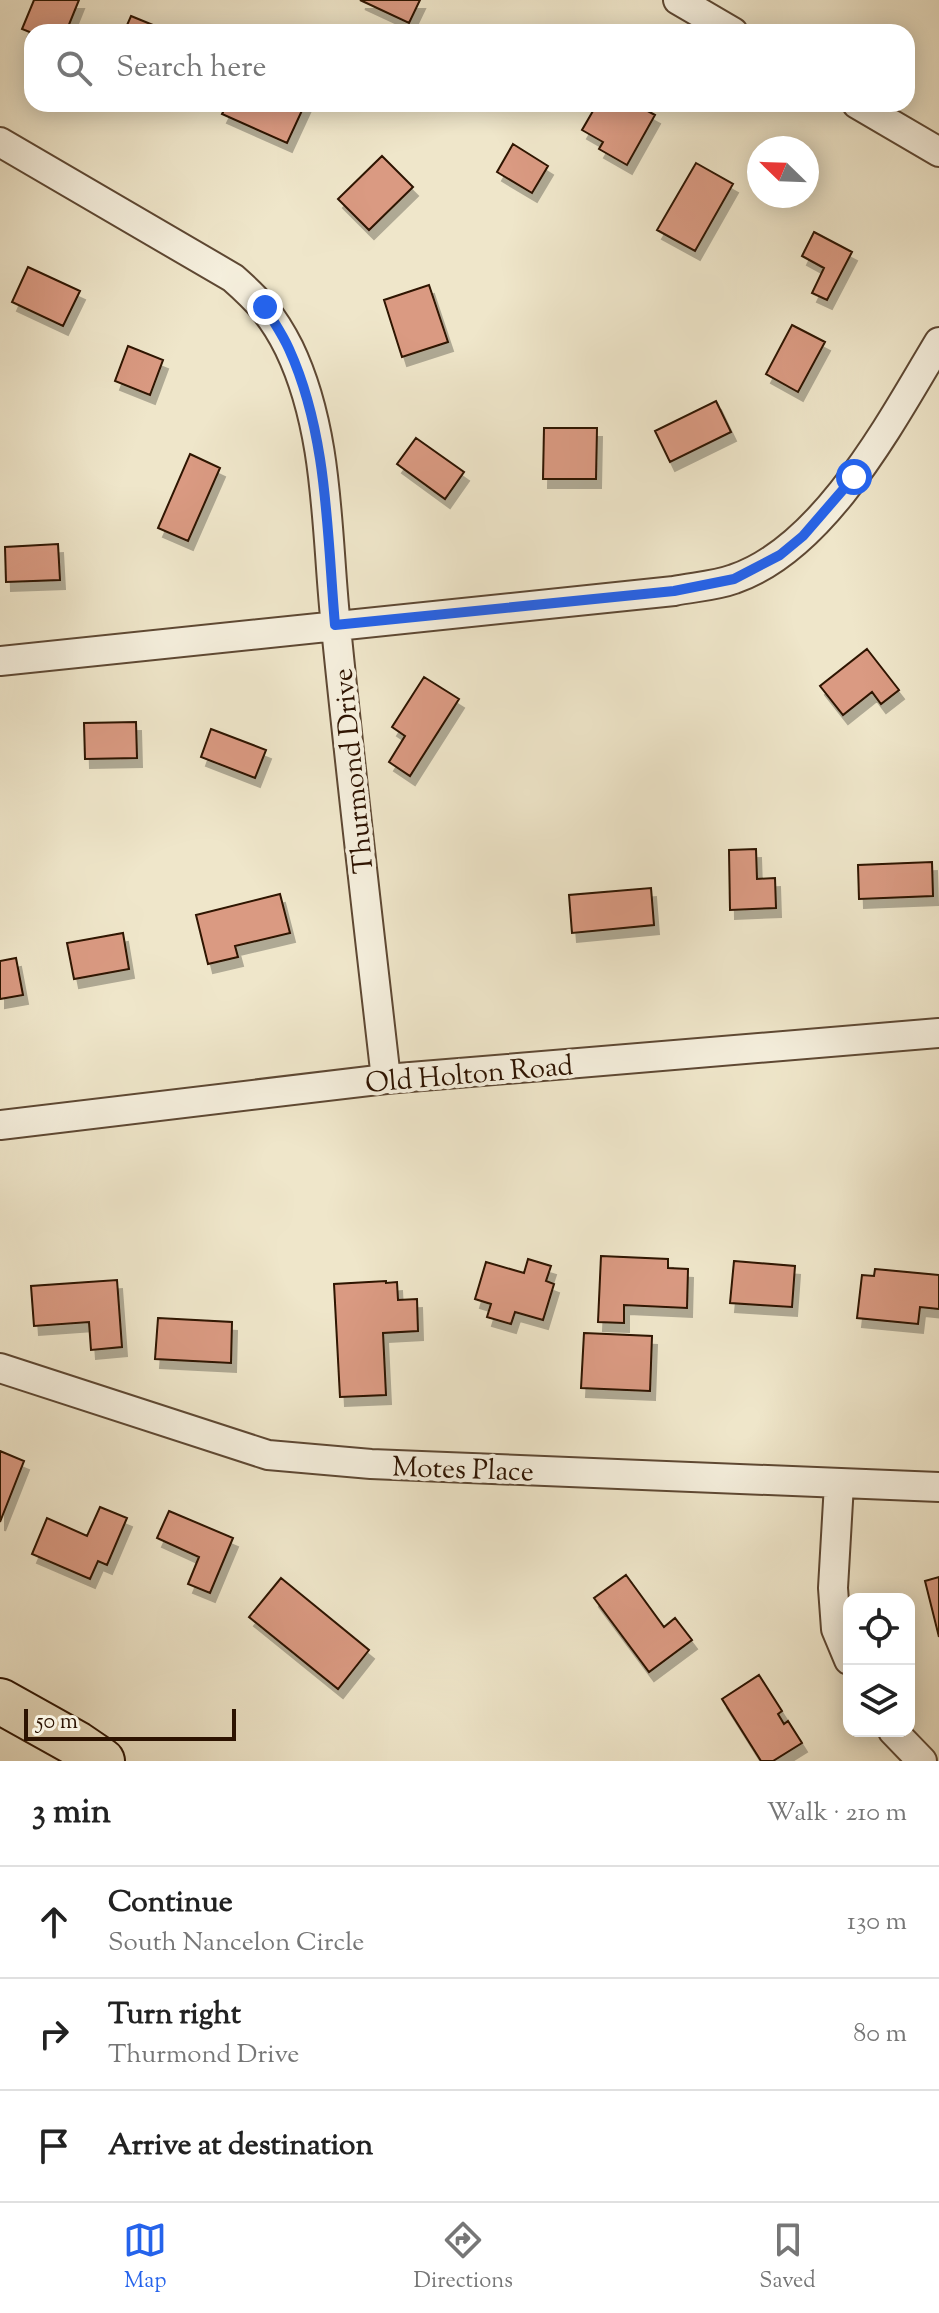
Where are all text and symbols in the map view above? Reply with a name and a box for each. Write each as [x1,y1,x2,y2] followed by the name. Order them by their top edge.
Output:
[24,24,915,112] search box
[52,46,96,90] icon: search
[116,47,266,90] text: Search here
[747,136,819,208] north arrow
[247,289,283,325] route end
[836,459,872,495] route start
[324,666,386,875] street label: Thurmond Drive
[364,1047,575,1105] street label: Old Holton Road
[391,1449,535,1493] street label: Motes Place
[843,1593,915,1737] map controls
[843,1593,915,1665] button: locate
[843,1665,915,1737] button: layers
[24,1705,236,1741] scale bar
[36,1707,78,1739] text: 50 m
[32,1789,111,1838] text: 3 min
[767,1795,907,1832] text: Walk · 210 m
[108,1882,233,1925] text: Continue
[32,1900,76,1944] icon: ahead
[847,1904,907,1941] text: 130 m
[108,1925,364,1962] text: South Nancelon Circle
[108,1994,241,2037] text: Turn right
[32,2012,76,2056] icon: right
[853,2016,907,2053] text: 80 m
[108,2037,299,2074] text: Thurmond Drive
[32,2124,76,2168] icon: arrive
[108,2125,373,2168] text: Arrive at destination
[123,2218,167,2298] tab: Map
[414,2218,513,2298] tab: Directions
[759,2218,816,2298] tab: Saved

